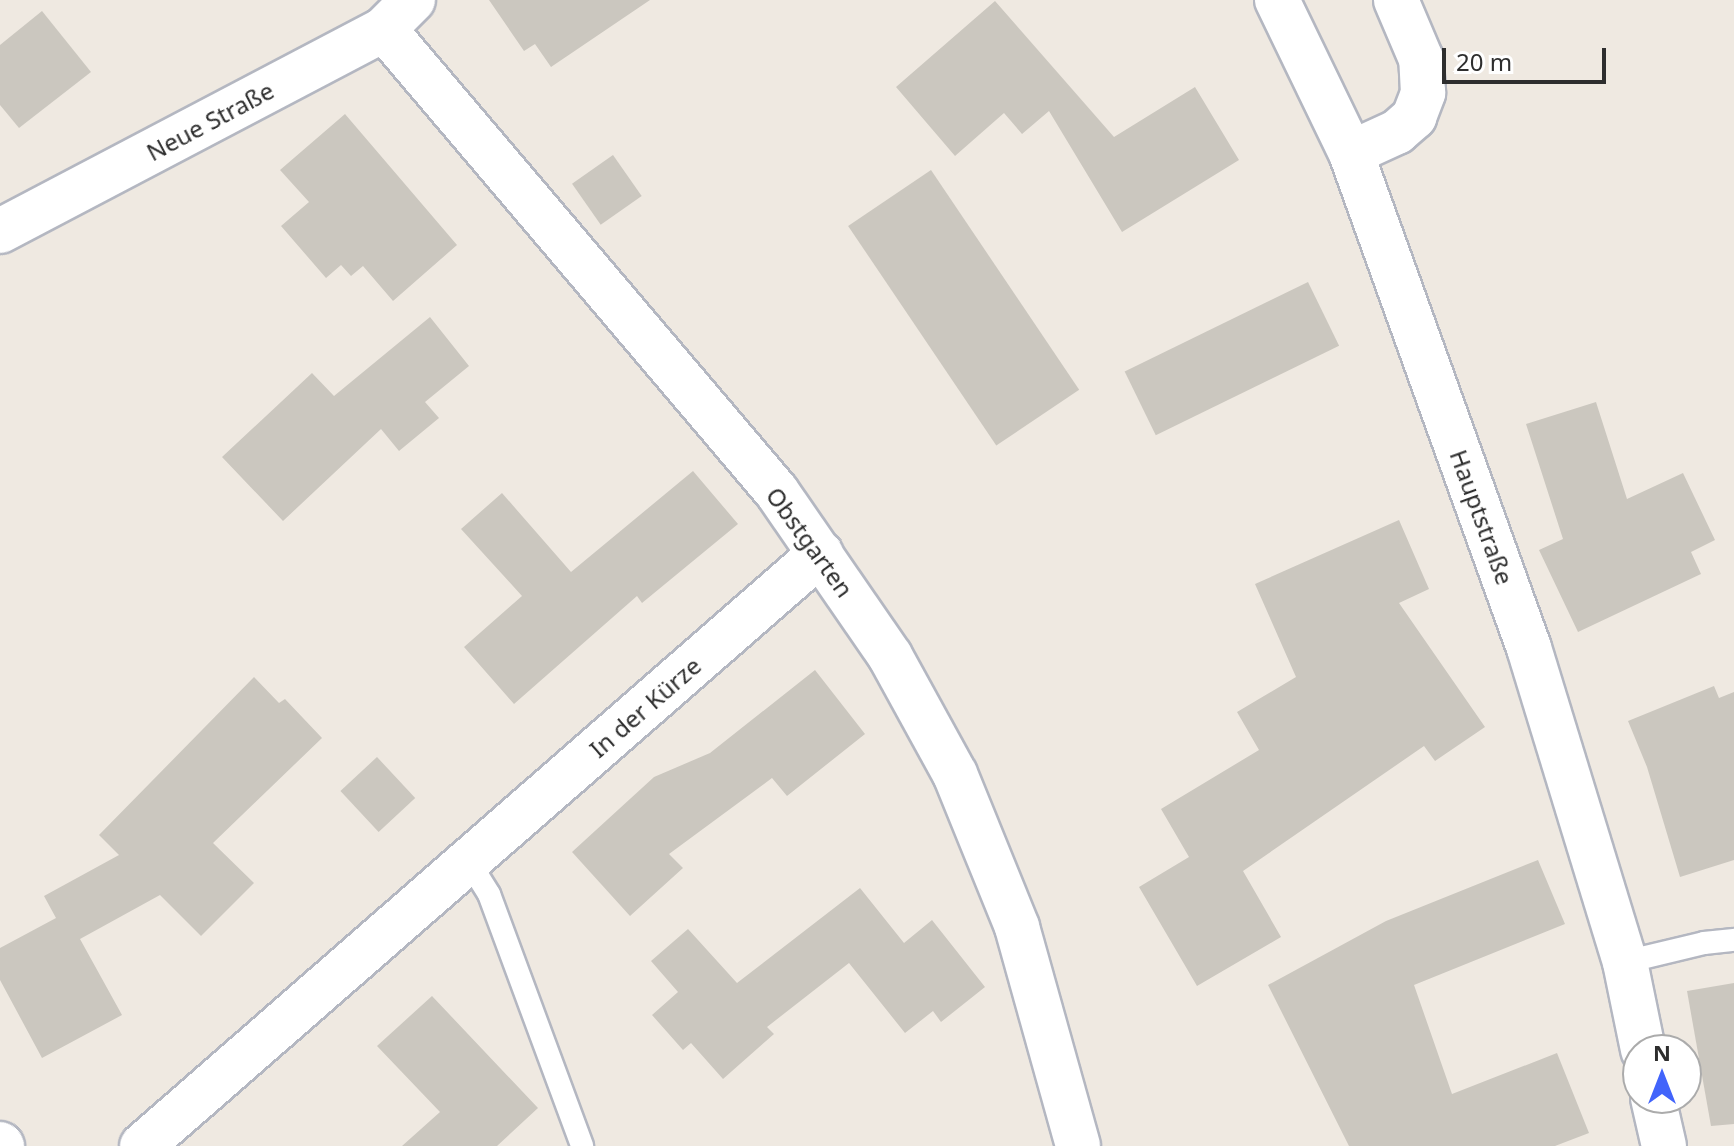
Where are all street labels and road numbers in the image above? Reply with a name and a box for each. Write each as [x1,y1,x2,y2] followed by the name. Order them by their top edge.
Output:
[142,75,278,167] street label: Neue Straße
[1444,446,1520,588] street label: Hauptstraße
[760,481,860,603] street label: Obstgarten
[583,651,707,763] street label: In der Kürze

